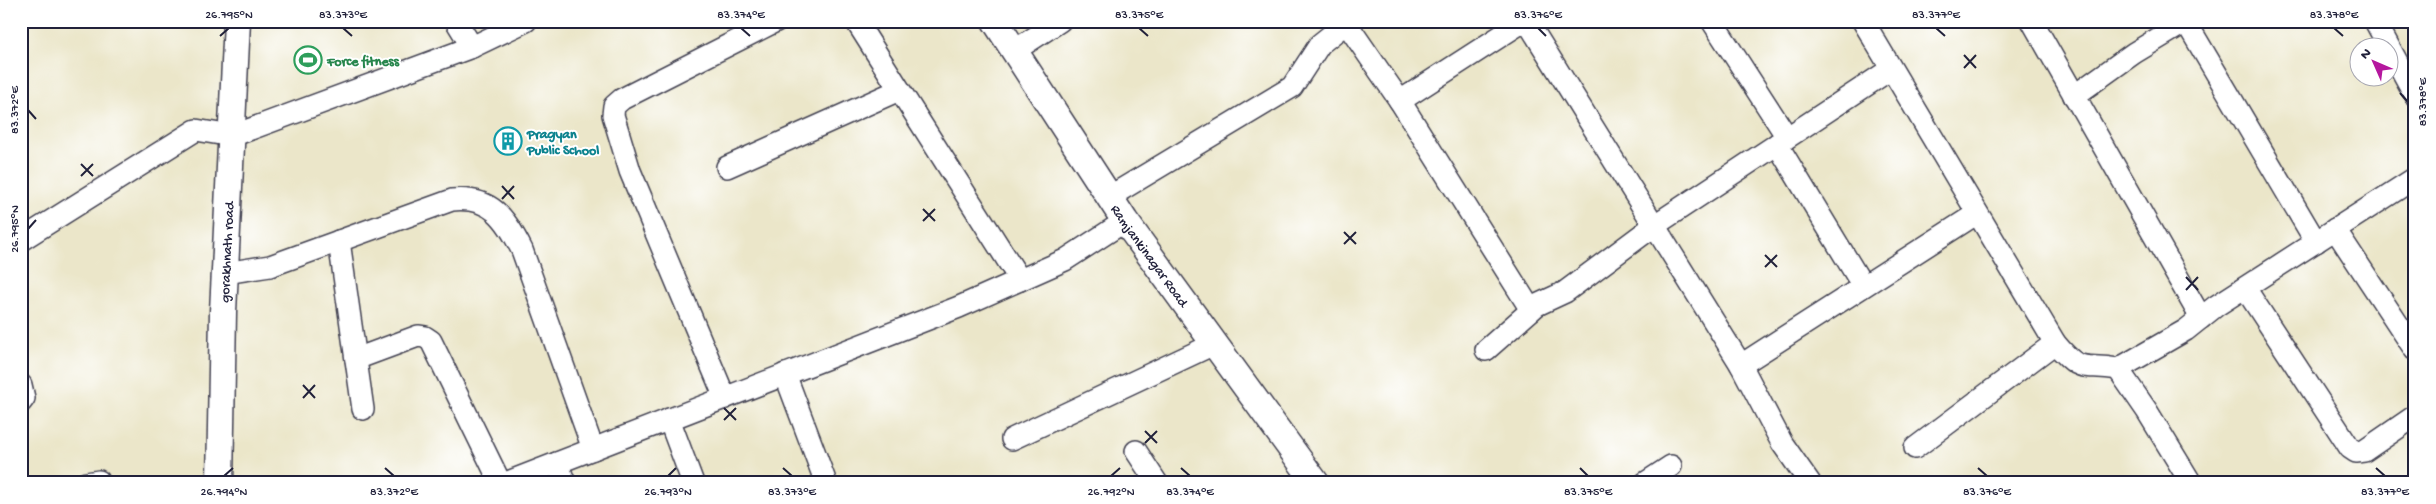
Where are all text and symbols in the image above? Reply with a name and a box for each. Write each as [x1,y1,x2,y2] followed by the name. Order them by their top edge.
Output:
[205,9,253,23] text: 26.795°N
[319,9,368,23] text: 83.373°E
[717,9,765,23] text: 83.374°E
[1115,9,1164,23] text: 83.375°E
[1514,9,1563,23] text: 83.376°E
[1912,9,1961,23] text: 83.377°E
[2310,9,2359,23] text: 83.378°E
[2348,38,2398,88] north arrow
[293,45,323,75] sports icon: Force fitness
[2357,45,2376,64] text: N
[326,54,400,71] place label: Force fitness
[2417,77,2431,126] text: 83.378°E
[9,86,23,134] text: 83.372°E
[493,126,523,156] building icon: Pragyan Public School
[526,127,599,160] place label: Pragyan Public School
[217,200,239,303] street label: gorakhnath road
[1106,202,1192,313] street label: Ramjankinagar Road
[9,205,23,253] text: 26.795°N
[201,486,248,500] text: 26.794°N
[370,486,418,500] text: 83.372°E
[644,486,692,500] text: 26.793°N
[768,486,817,500] text: 83.373°E
[1087,486,1135,500] text: 26.792°N
[1166,486,1214,500] text: 83.374°E
[1564,486,1613,500] text: 83.375°E
[1963,486,2012,500] text: 83.376°E
[2361,486,2410,500] text: 83.377°E

